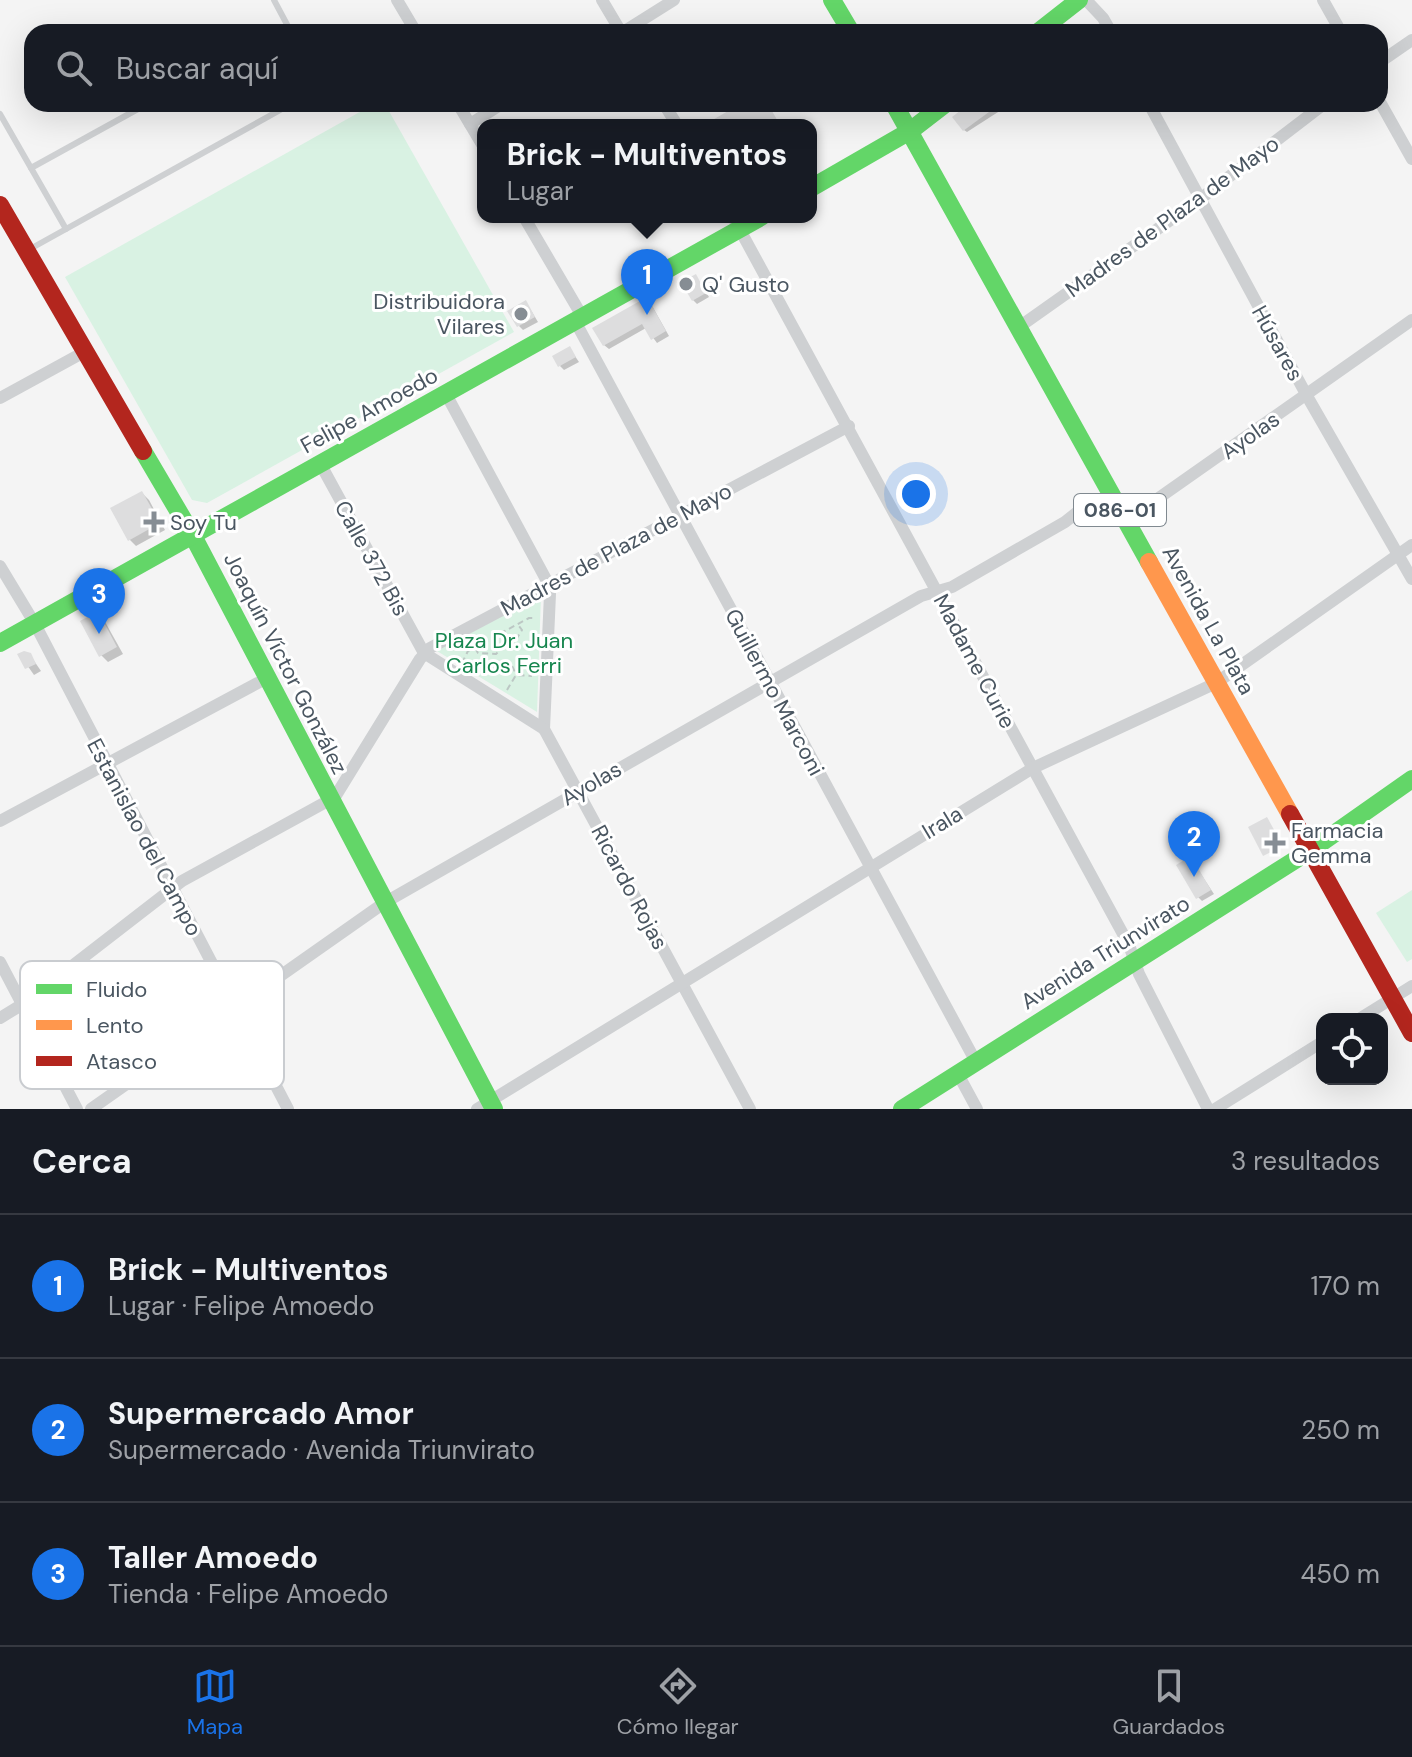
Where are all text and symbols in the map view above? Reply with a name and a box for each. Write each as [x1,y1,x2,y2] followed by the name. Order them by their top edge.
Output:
[24,24,1388,112] search box
[52,46,96,90] icon: search
[116,49,278,88] text: Buscar aquí
[477,119,817,223] popup
[1060,129,1285,304] street label: Madres de Plaza de Mayo
[507,135,787,174] text: Brick - Multiventos
[507,174,574,208] text: Lugar
[621,249,673,315] pin: 1
[702,270,790,299] place label: Q' Gusto
[677,275,695,293] marker: Q' Gusto
[373,287,505,341] place label: Distribuidora Vilares
[1245,300,1310,386] street label: Húsares
[512,305,530,323] marker: Distribuidora Vilares
[295,361,443,460] street label: Felipe Amoedo
[1215,405,1285,466] street label: Ayolas
[896,474,936,514] your location
[496,476,737,623] street label: Madres de Plaza de Mayo
[1074,494,1166,526] road number: 086-01
[328,495,415,621] street label: Calle 372 Bis
[170,508,237,537] place label: Soy Tu
[145,513,163,531] marker: Soy Tu
[1156,541,1261,700] street label: Avenida La Plata
[217,548,354,779] street label: Joaquín Víctor González
[73,568,125,634] pin: 3
[927,589,1022,734] street label: Madame Curie
[718,604,831,781] street label: Guillermo Marconi
[435,626,573,680] park label: Plaza Dr. Juan Carlos Ferri
[80,734,209,941] street label: Estanislao del Campo
[556,755,627,812] street label: Ayolas
[917,799,968,846] street label: Irala
[1168,811,1220,877] pin: 2
[1291,816,1384,870] place label: Farmacia Gemma
[585,820,675,955] street label: Ricardo Rojas
[1266,834,1284,852] marker: Farmacia Gemma
[1015,889,1195,1016] street label: Avenida Triunvirato
[20,961,284,1089] legend
[86,975,147,1004] text: Fluido
[86,1011,144,1040] text: Lento
[1316,1013,1388,1085] map controls
[1316,1013,1388,1085] button: locate
[86,1047,157,1076] text: Atasco
[32,1139,132,1184] text: Cerca
[1231,1144,1380,1178] text: 3 resultados
[108,1250,389,1289] text: Brick - Multiventos
[53,1269,63,1303] text: 1
[1311,1269,1380,1303] text: 170 m
[108,1289,374,1323] text: Lugar · Felipe Amoedo
[108,1394,414,1433] text: Supermercado Amor
[50,1413,66,1447] text: 2
[1301,1413,1380,1447] text: 250 m
[108,1433,535,1467] text: Supermercado · Avenida Triunvirato
[108,1538,318,1577] text: Taller Amoedo
[50,1557,66,1591] text: 3
[1300,1557,1380,1591] text: 450 m
[108,1577,388,1611] text: Tienda · Felipe Amoedo
[187,1664,243,1741] tab: Mapa
[617,1664,739,1741] tab: Cómo llegar
[1113,1664,1225,1741] tab: Guardados

